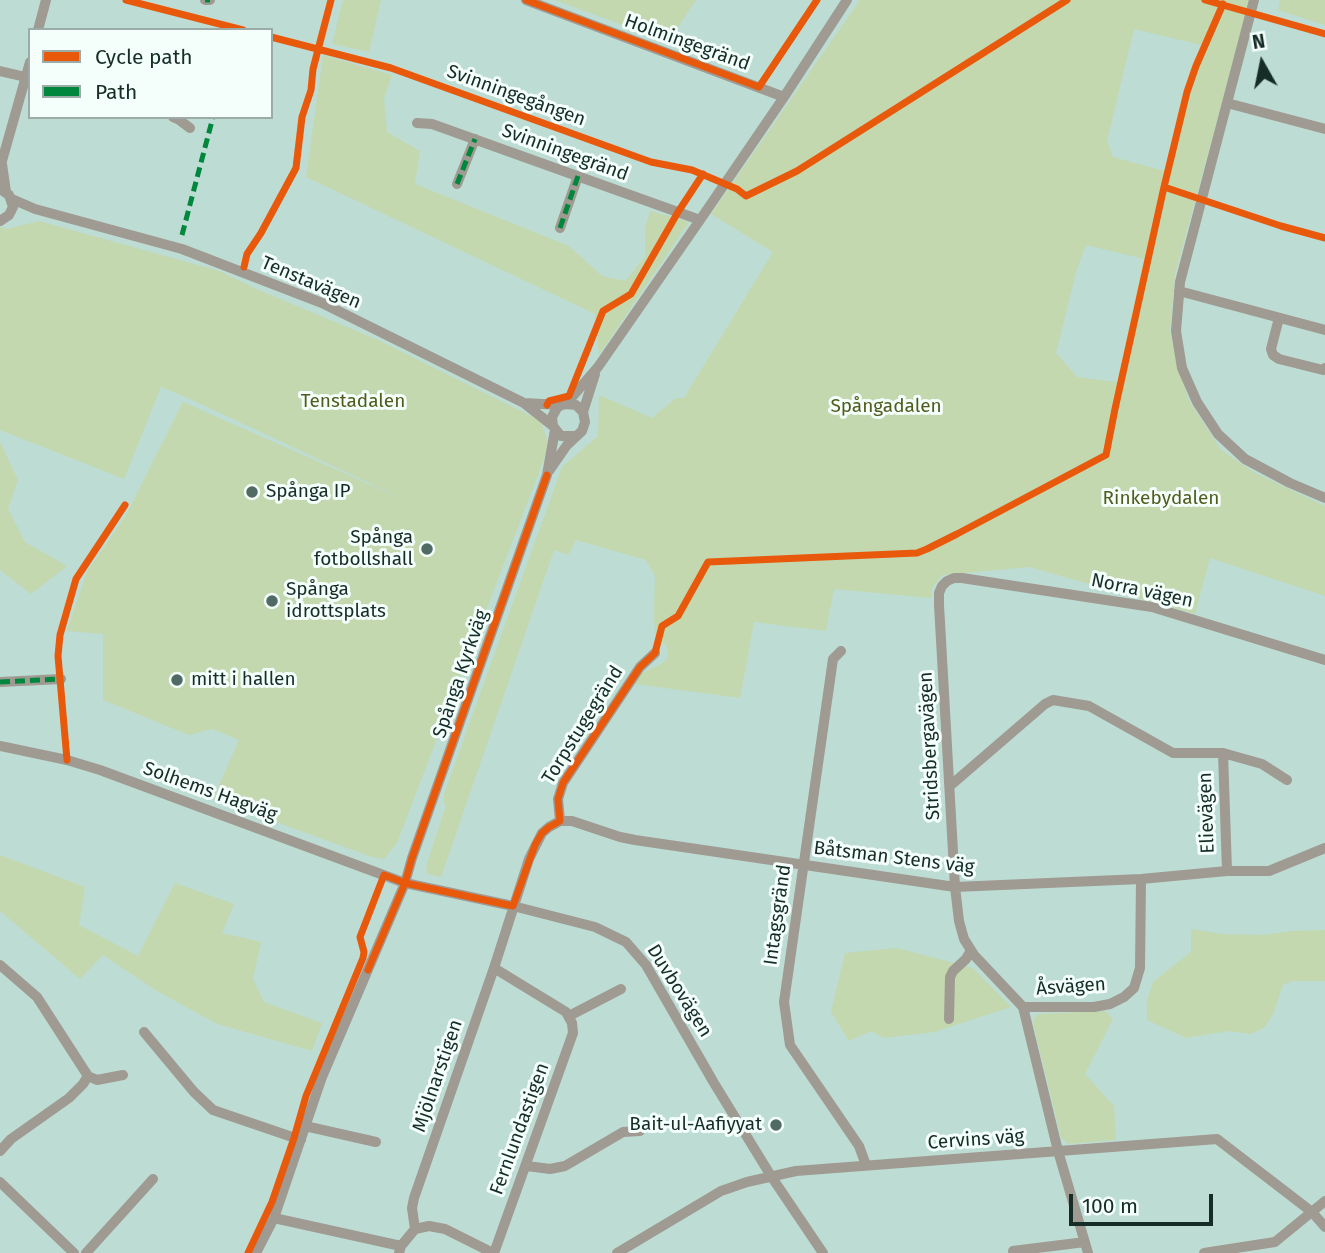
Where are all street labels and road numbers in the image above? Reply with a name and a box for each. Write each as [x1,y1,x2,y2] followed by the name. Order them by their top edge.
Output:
[621,10,753,76] street label: Holmingegränd
[444,60,588,132] street label: Svinningegången
[499,120,631,186] street label: Svinningegränd
[258,252,364,314] street label: Tenstavägen
[1089,569,1195,613] street label: Norra vägen
[428,607,494,741] street label: Spånga Kyrkväg
[538,662,628,788] street label: Torpstugegränd
[915,671,945,821] street label: Stridsbergavägen
[140,757,280,827] street label: Solhems Hagväg
[1194,772,1220,854] street label: Elievägen
[812,837,976,879] street label: Båtsman Stens väg
[760,863,796,967] street label: Intagsgränd
[641,940,717,1042] street label: Duvbovägen
[1035,973,1107,1001] street label: Åsvägen
[408,1017,468,1135] street label: Mjölnarstigen
[486,1060,554,1198] street label: Fernlundastigen
[927,1125,1025,1155] street label: Cervins väg

